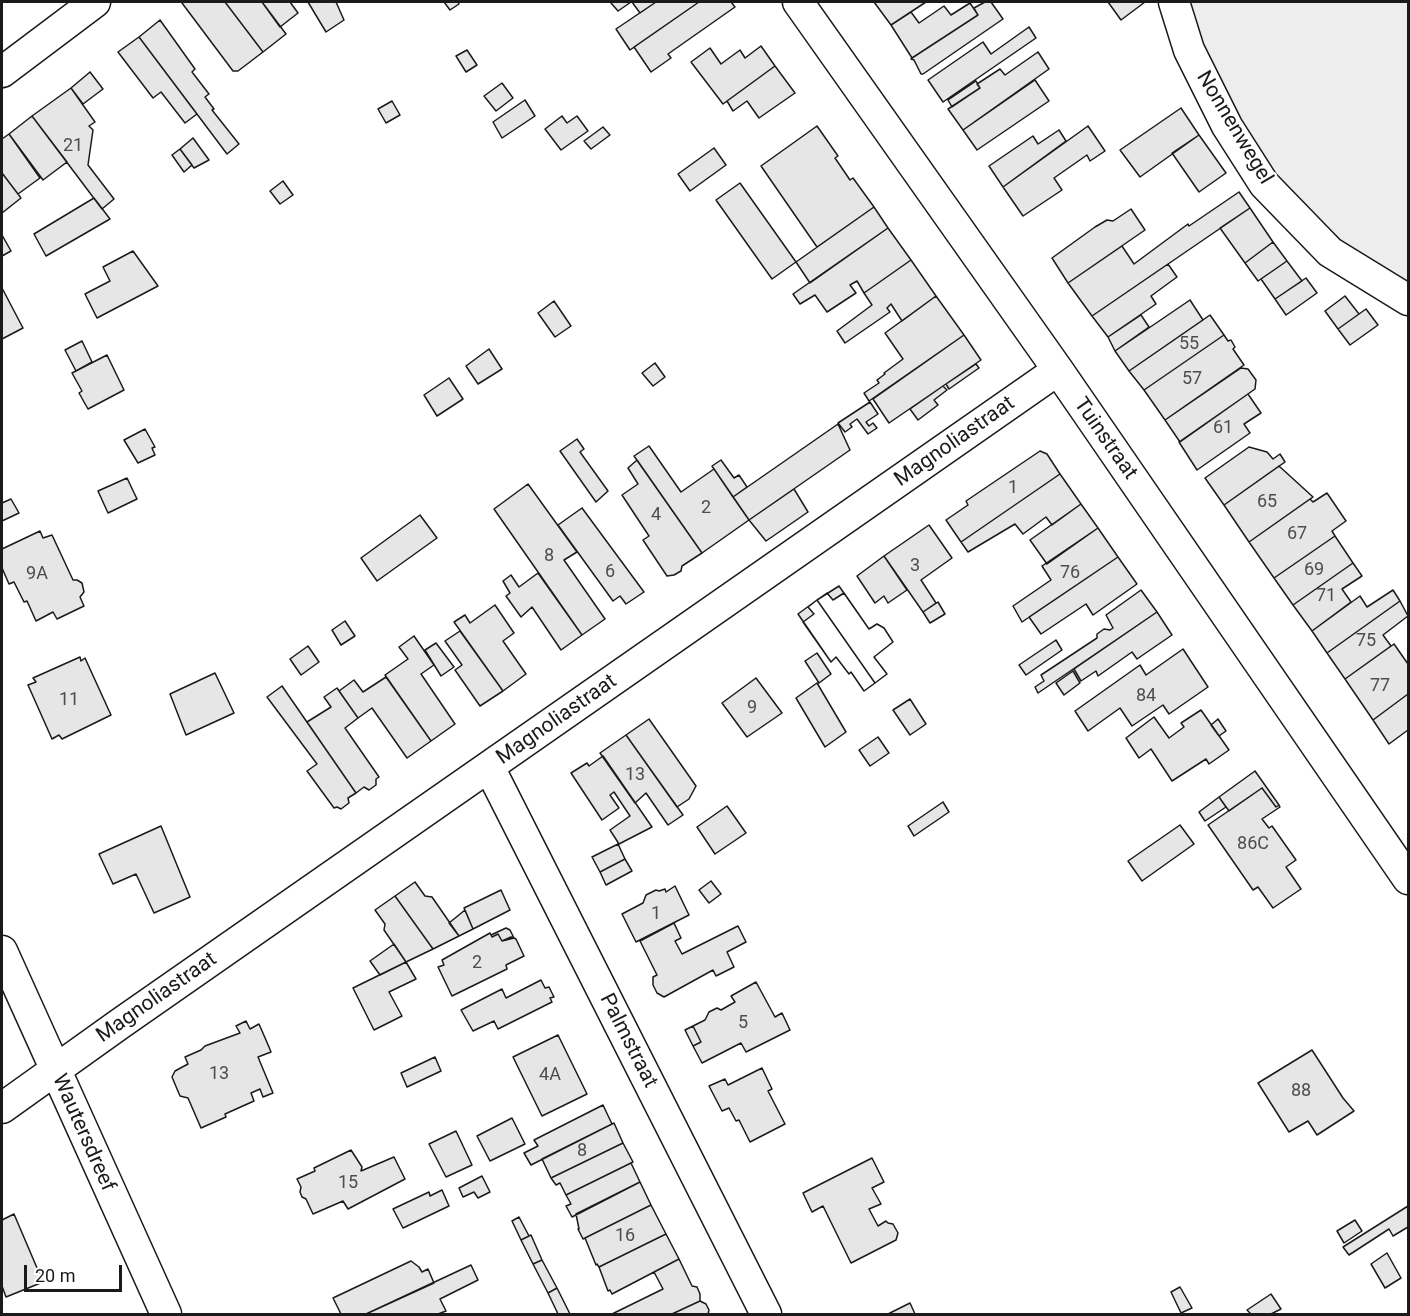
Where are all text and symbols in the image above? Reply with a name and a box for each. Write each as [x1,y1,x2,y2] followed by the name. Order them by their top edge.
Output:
[1190,67,1278,189] street label: Nonnenwegel
[63,135,83,157] house number: 21
[1179,333,1199,355] house number: 55
[1182,368,1202,390] house number: 57
[890,391,1020,493] street label: Magnoliastraat
[1068,393,1142,485] street label: Tuinstraat
[1213,417,1233,439] house number: 61
[1008,477,1018,499] house number: 1
[1257,491,1277,513] house number: 65
[701,497,711,519] house number: 2
[651,504,661,526] house number: 4
[1287,523,1307,545] house number: 67
[544,545,554,567] house number: 8
[910,555,920,577] house number: 3
[1304,559,1324,581] house number: 69
[605,561,615,583] house number: 6
[1060,562,1080,584] house number: 76
[26,563,48,585] house number: 9A
[1316,585,1336,607] house number: 71
[1356,630,1376,652] house number: 75
[492,669,622,771] street label: Magnoliastraat
[1370,675,1390,697] house number: 77
[1136,685,1156,707] house number: 84
[59,689,79,711] house number: 11
[747,697,757,719] house number: 9
[625,764,645,786] house number: 13
[1237,833,1269,855] house number: 86C
[651,903,661,925] house number: 1
[92,947,222,1049] street label: Magnoliastraat
[472,952,482,974] house number: 2
[594,990,662,1092] street label: Palmstraat
[738,1012,748,1034] house number: 5
[209,1063,229,1085] house number: 13
[539,1064,561,1086] house number: 4A
[46,1071,120,1195] street label: Wautersdreef
[1291,1080,1311,1102] house number: 88
[577,1140,587,1162] house number: 8
[338,1172,358,1194] house number: 15
[615,1225,635,1247] house number: 16
[27,1253,124,1291] scale bar
[35,1265,75,1286] text: 20 m

